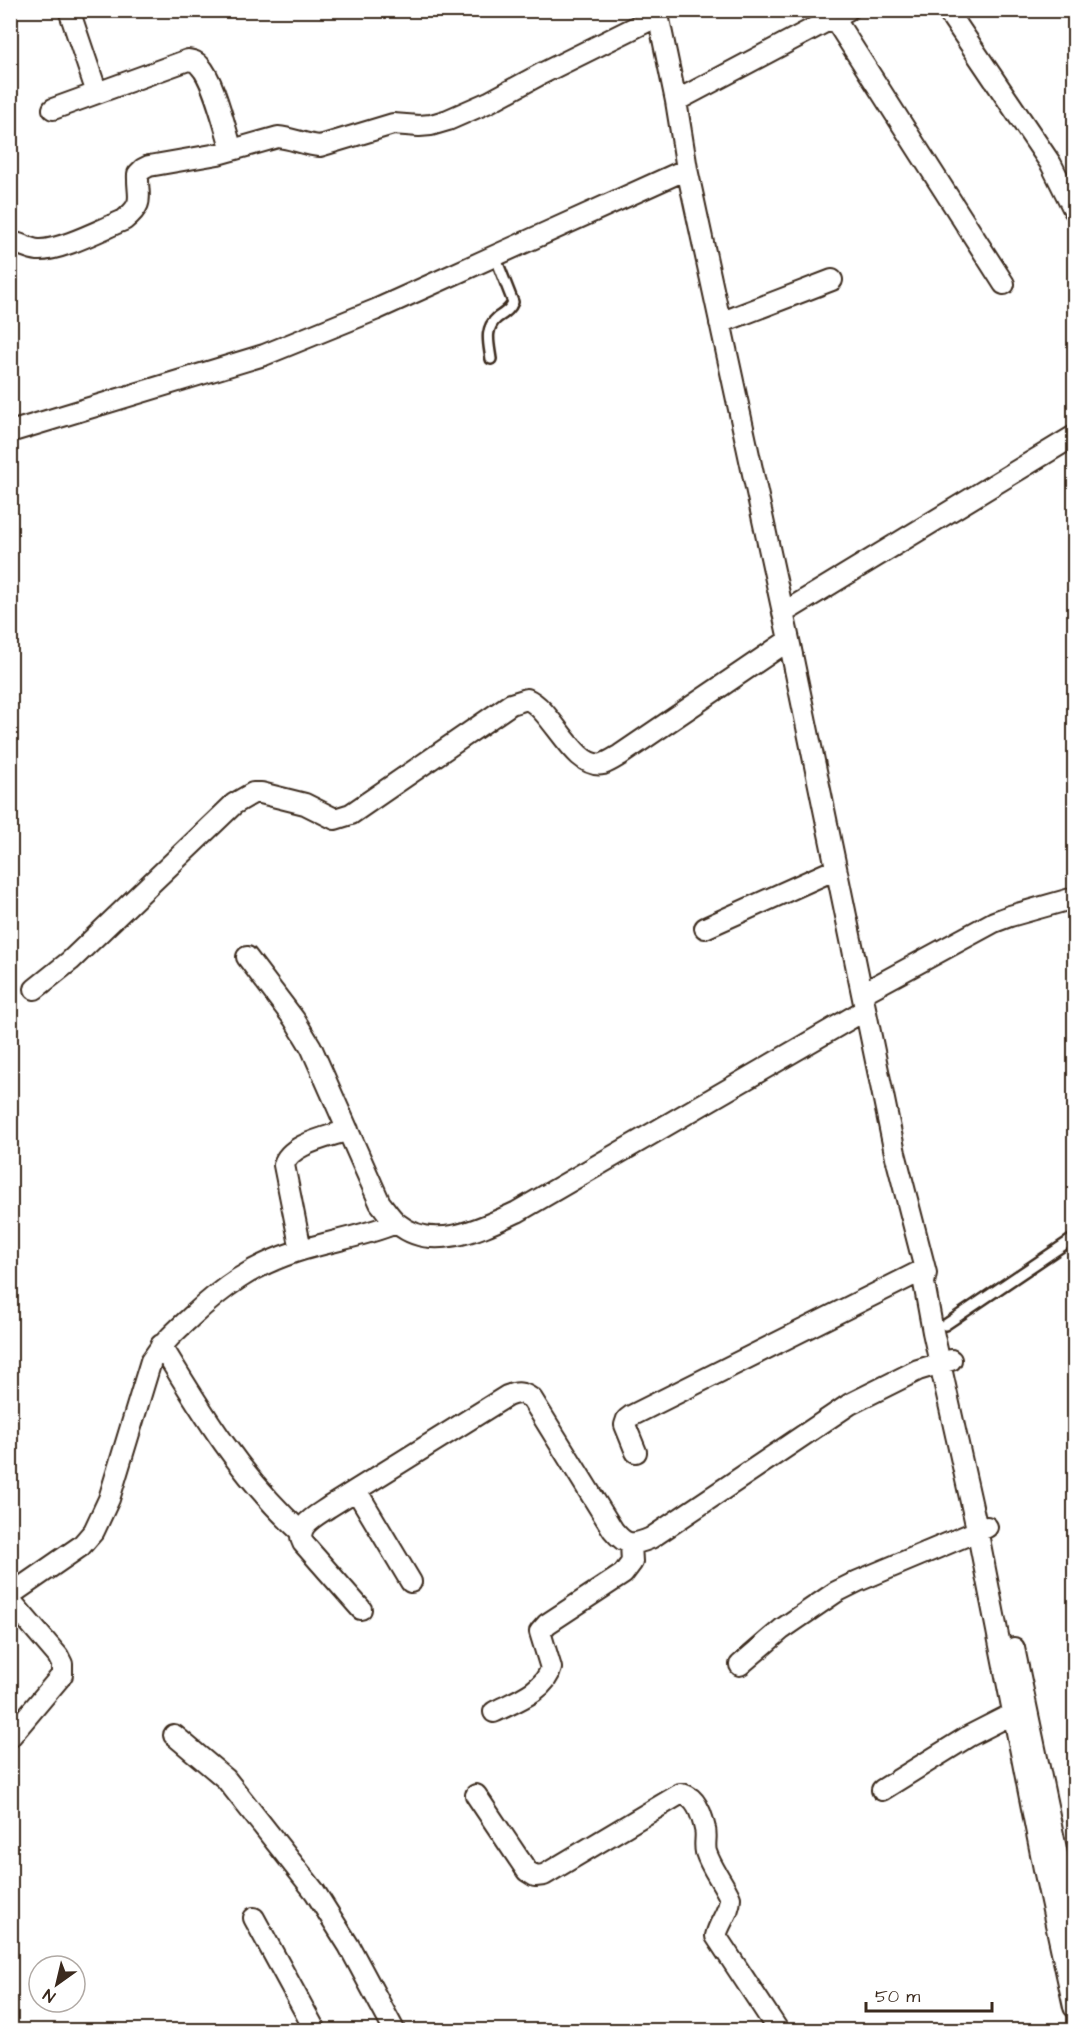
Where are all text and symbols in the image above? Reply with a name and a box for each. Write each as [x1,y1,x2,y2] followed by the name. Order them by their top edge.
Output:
[27,1954,87,2014] north arrow
[866,1975,992,2013] scale bar
[39,1984,59,2008] text: N
[875,1984,920,2009] text: 50 m

